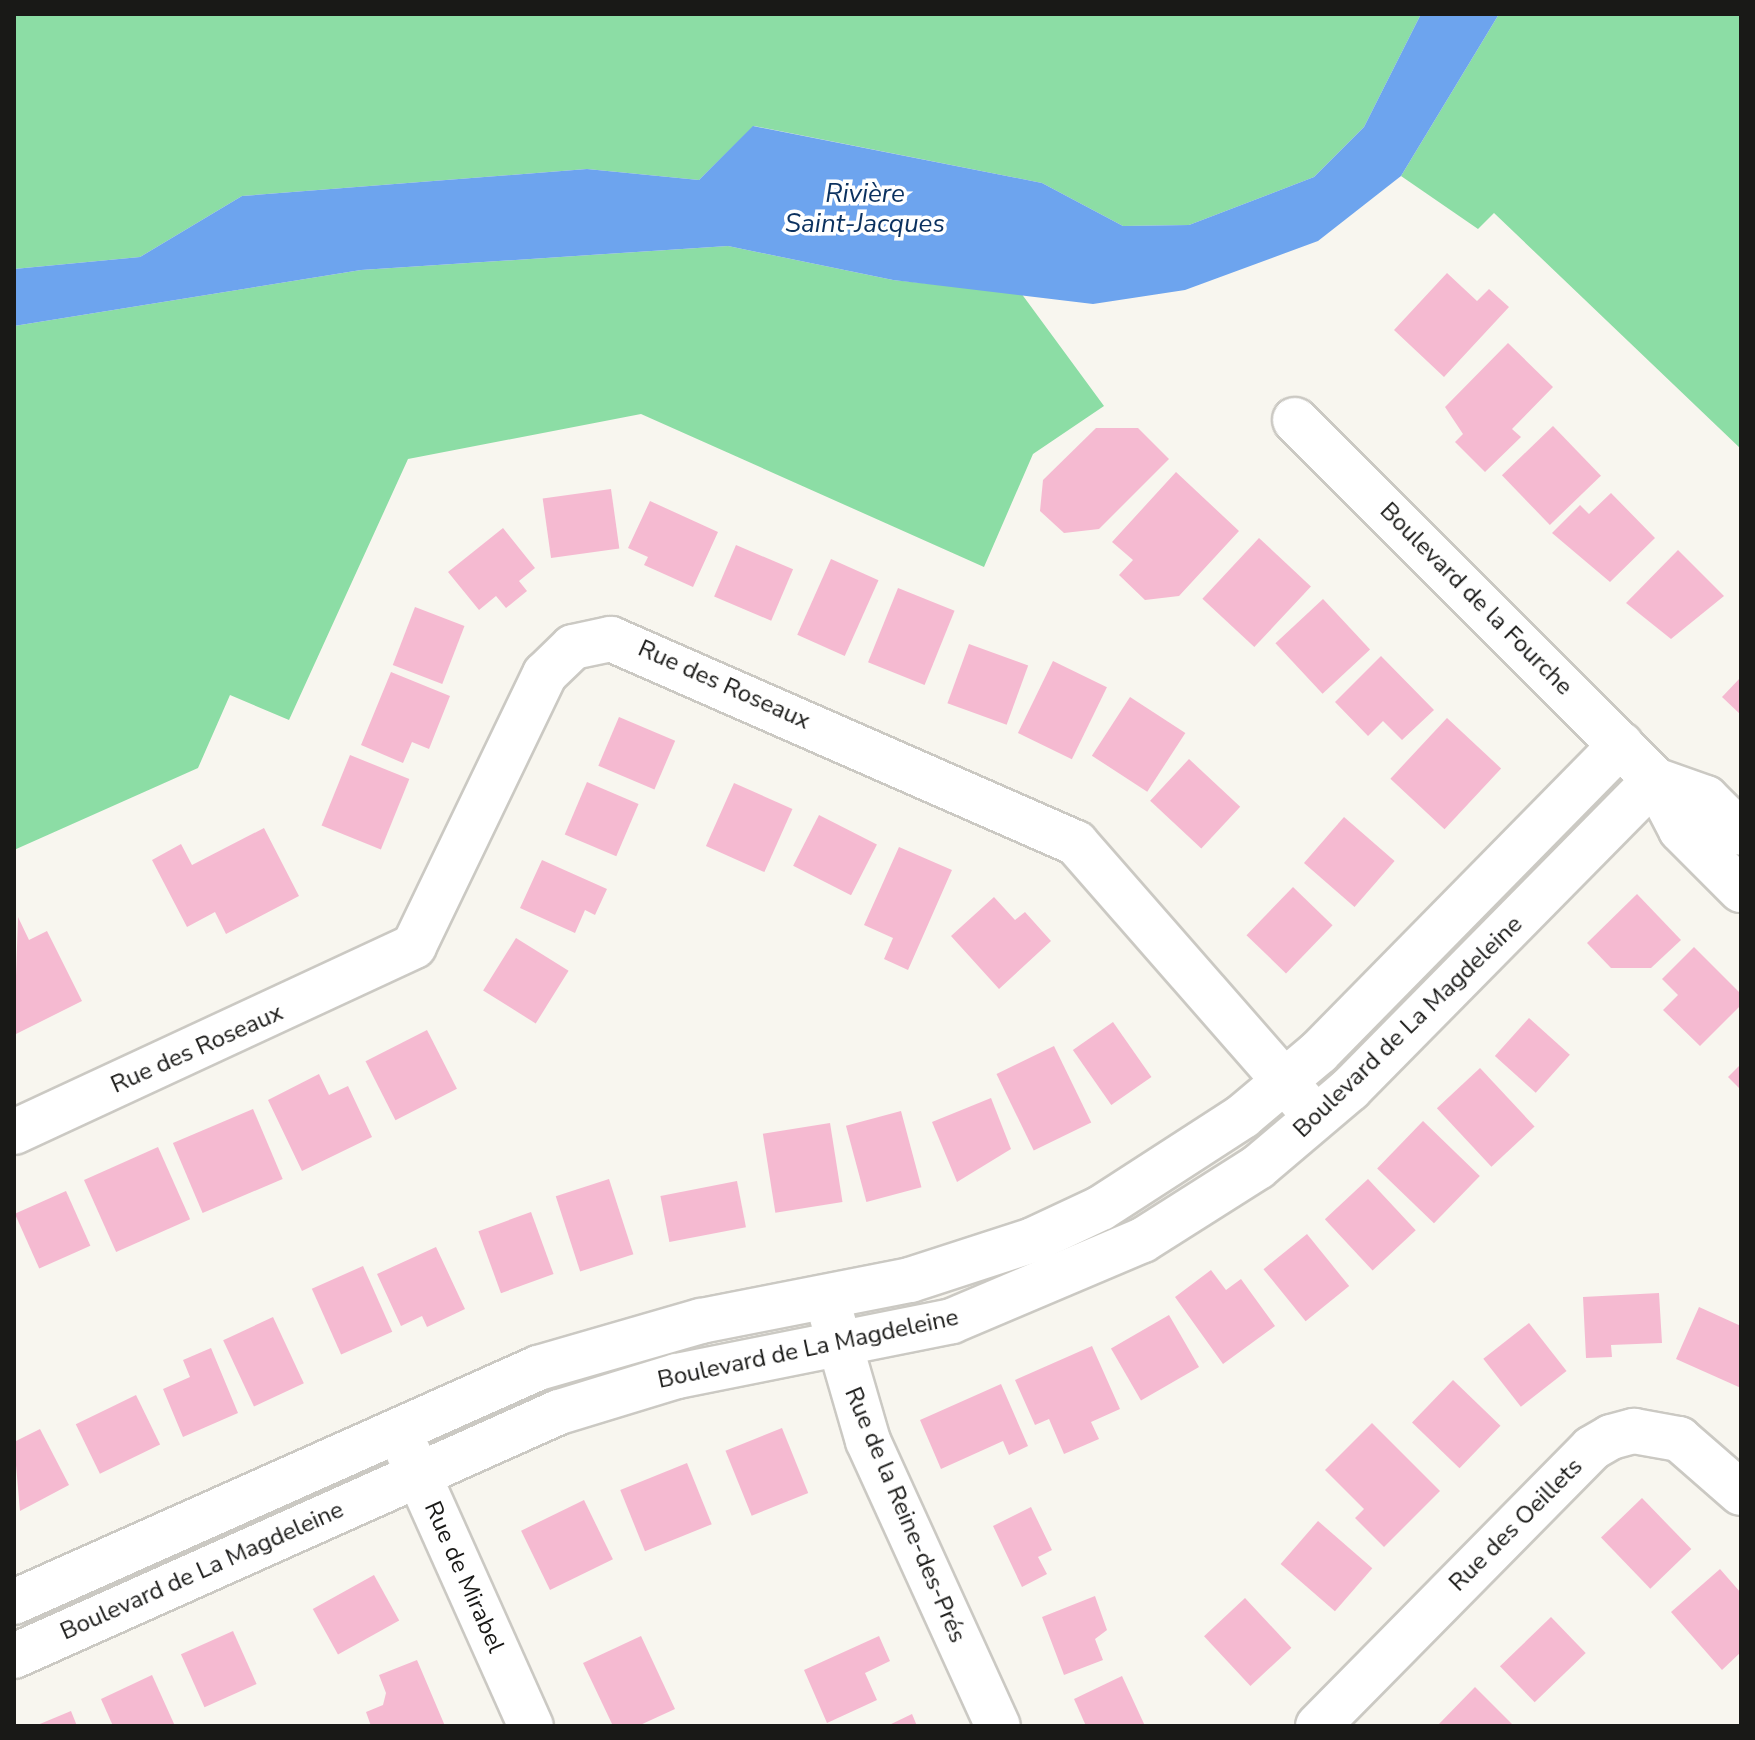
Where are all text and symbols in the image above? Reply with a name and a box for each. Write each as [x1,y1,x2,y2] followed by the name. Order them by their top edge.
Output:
[785,178,945,240] water label: Rivière Saint-Jacques
[1374,497,1578,701] street label: Boulevard de la Fourche
[634,634,814,736] street label: Rue des Roseaux
[1288,910,1528,1144] street label: Boulevard de La Magdeleine
[107,998,287,1100] street label: Rue des Roseaux
[655,1303,961,1395] street label: Boulevard de La Magdeleine
[838,1383,972,1647] street label: Rue de la Reine-des-Prés
[1443,1452,1589,1598] street label: Rue des Oeillets
[56,1495,348,1647] street label: Boulevard de La Magdeleine
[418,1497,510,1657] street label: Rue de Mirabel

